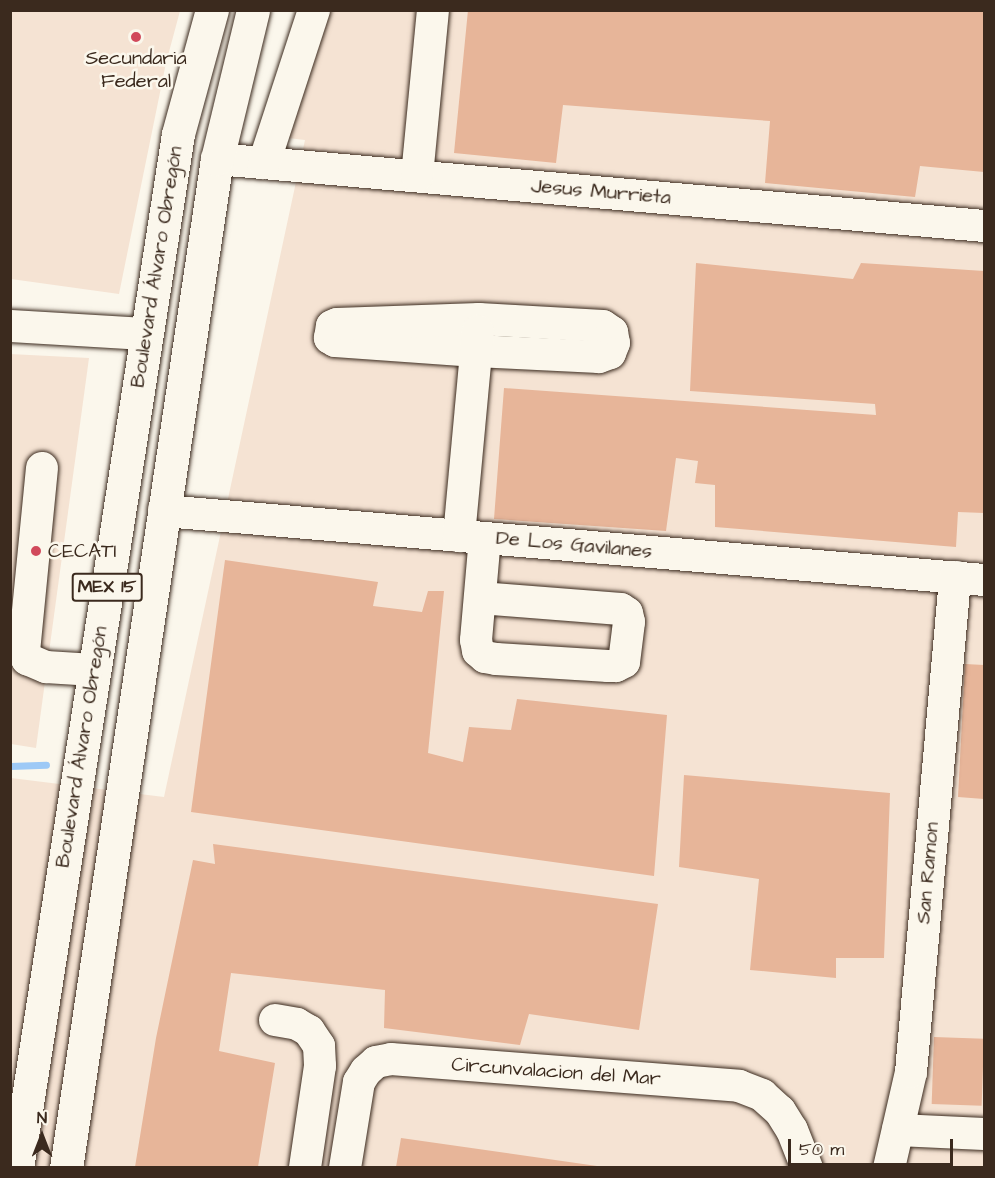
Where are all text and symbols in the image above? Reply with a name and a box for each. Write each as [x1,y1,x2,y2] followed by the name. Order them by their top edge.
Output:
[129,30,143,44] marker: Secundaria Federal
[85,47,187,94] place label: Secundaria Federal
[126,144,188,390] street label: Boulevard Álvaro Obregón
[530,174,672,210] street label: Jesus Murrieta
[495,526,653,564] street label: De Los Gavilanes
[48,539,116,563] place label: CECATI
[29,544,43,558] marker: CECATI
[71,572,143,602] road number: MEX 15
[51,624,113,870] street label: Boulevard Álvaro Obregón
[912,821,944,925] street label: San Ramon
[451,1053,661,1091] street label: Circunvalacion del Mar
[12,1106,72,1166] north arrow
[37,1107,47,1129] text: N
[791,1127,956,1165] scale bar
[799,1137,844,1162] text: 50 m

